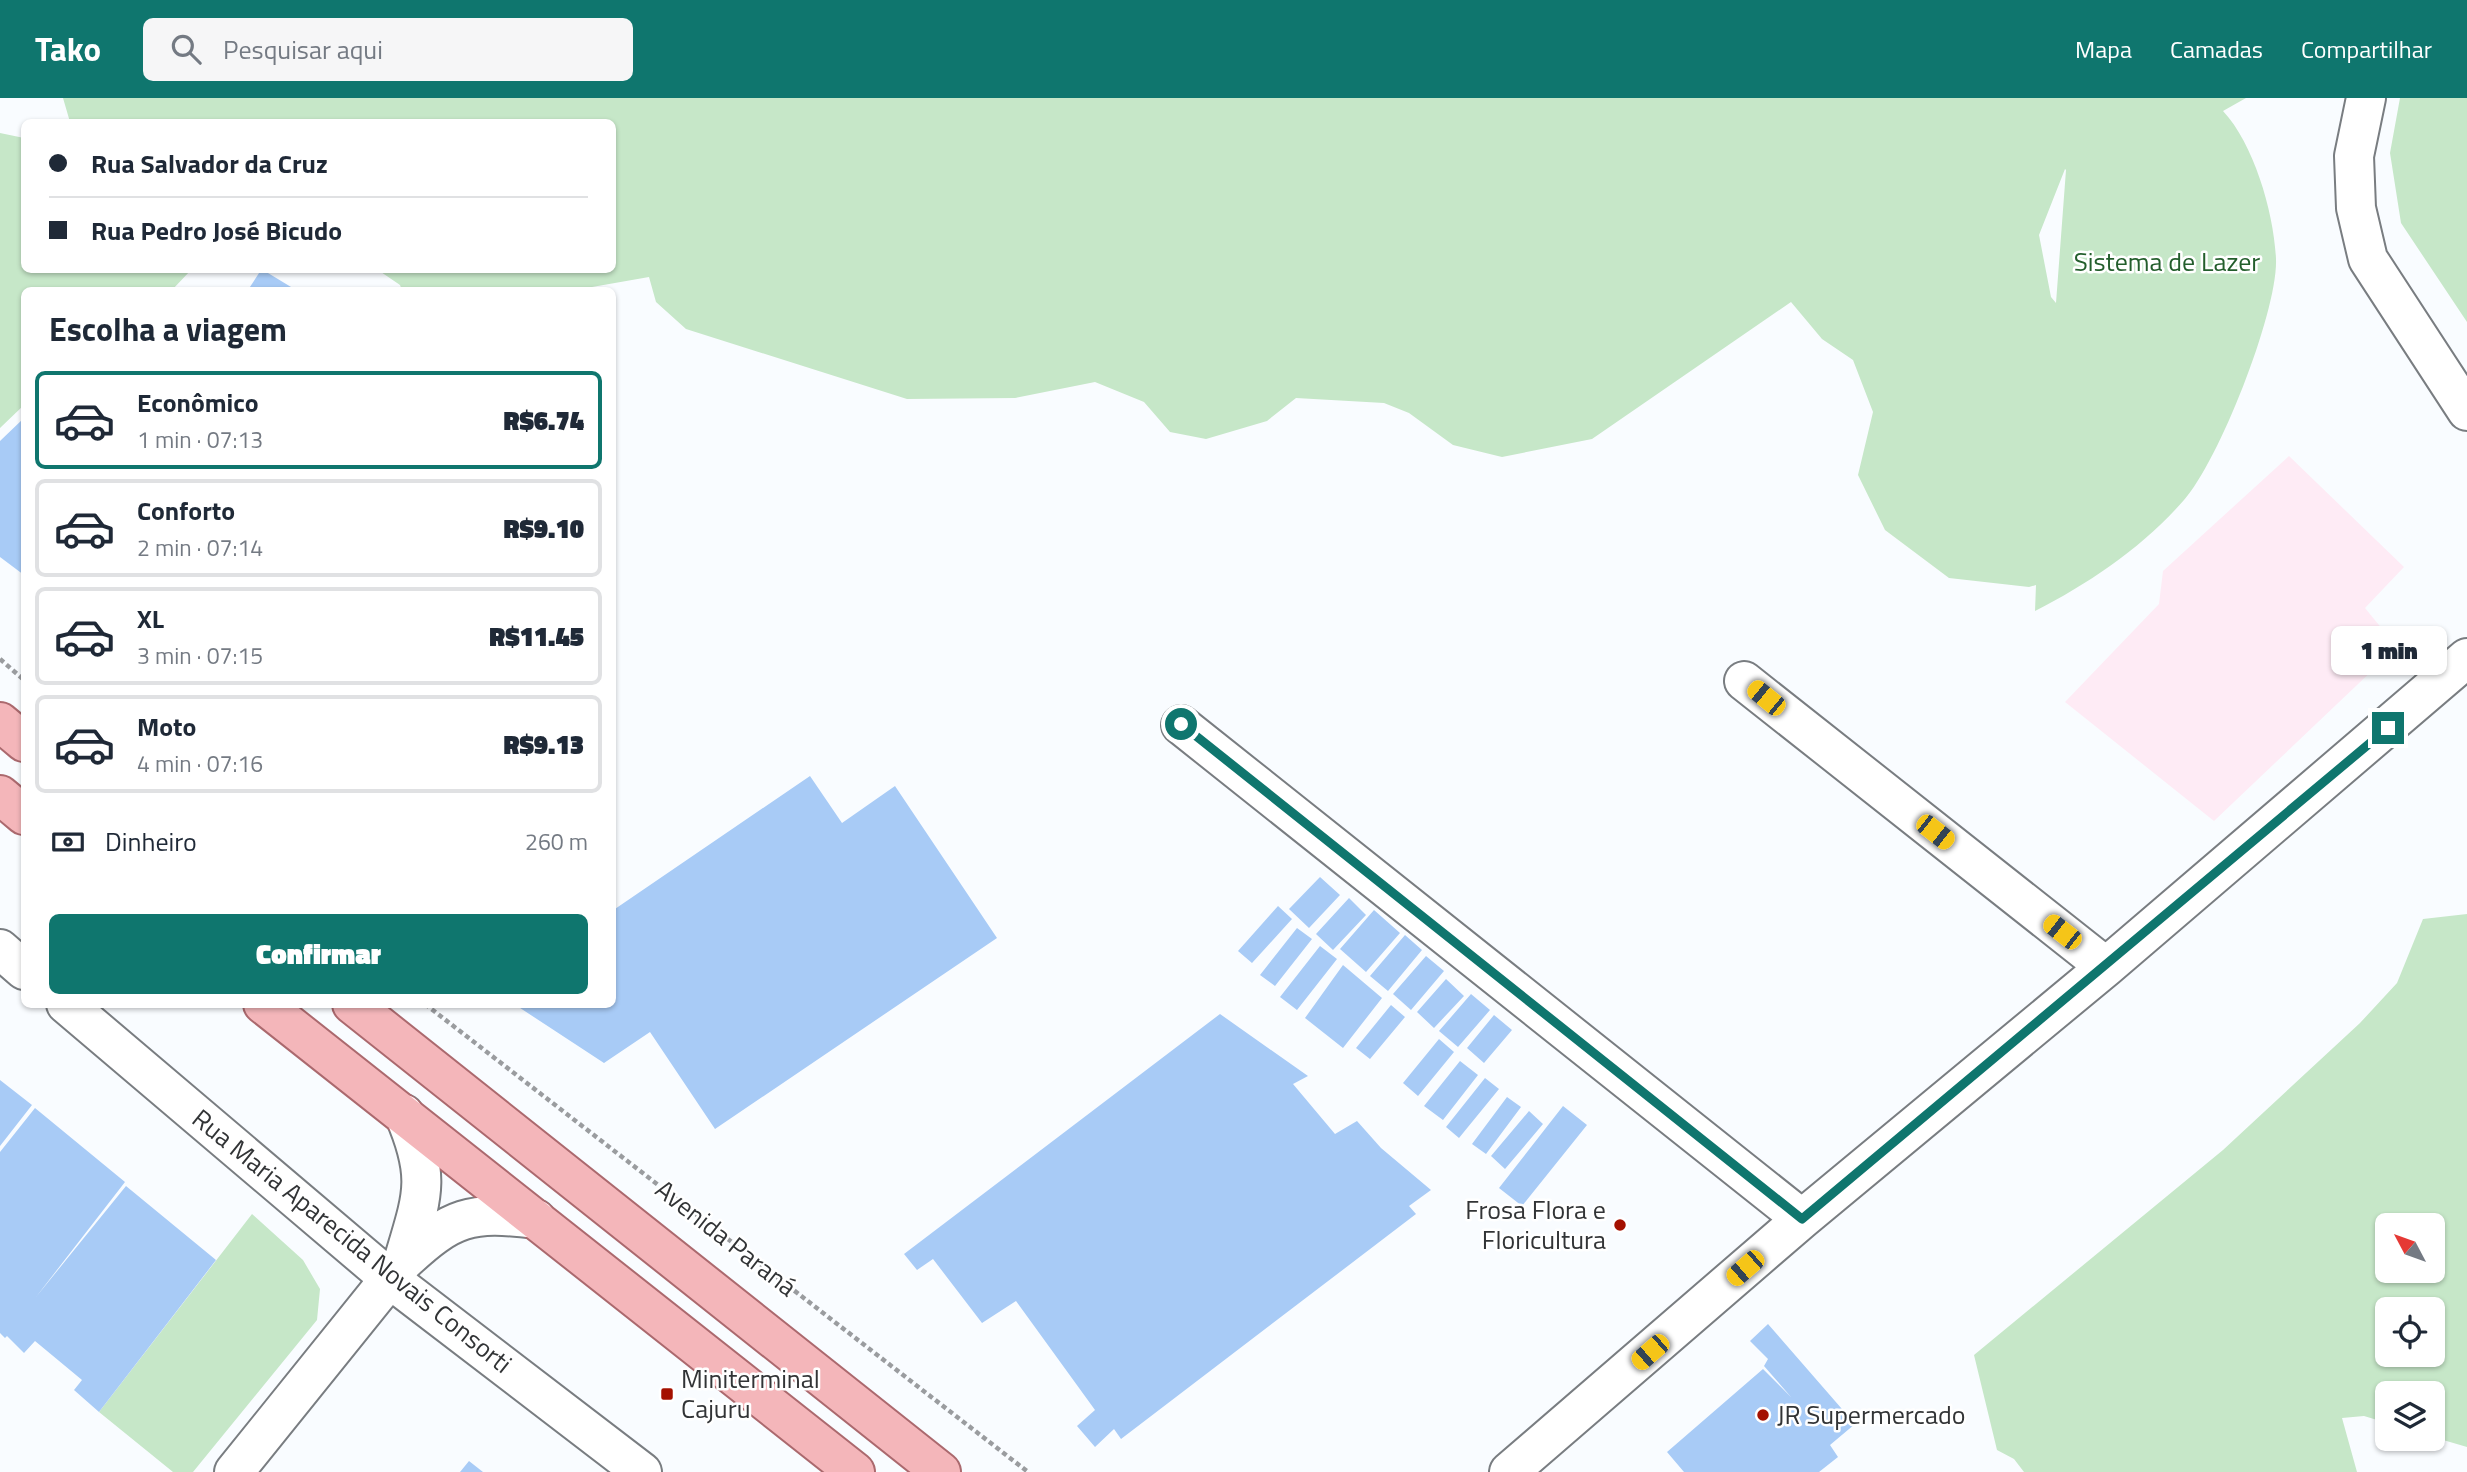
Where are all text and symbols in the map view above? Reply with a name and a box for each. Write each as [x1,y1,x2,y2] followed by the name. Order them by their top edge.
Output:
[143,18,633,81] search box
[35,24,101,74] text: Tako
[167,30,205,68] icon: search
[223,30,383,69] text: Pesquisar aqui
[2075,31,2132,67] text: Mapa
[2170,31,2263,67] text: Camadas
[2301,31,2432,67] text: Compartilhar
[91,144,328,183] text: Rua Salvador da Cruz
[91,211,342,250] text: Rua Pedro José Bicudo
[2074,242,2260,281] park label: Sistema de Lazer
[49,305,287,353] text: Escolha a viagem
[137,383,259,422] text: Econômico
[53,389,116,452] icon: car
[503,401,584,440] text: R$6.74
[137,422,263,457] text: 1 min · 07:13
[137,491,235,530] text: Conforto
[53,497,116,560] icon: car
[503,509,584,548] text: R$9.10
[137,530,263,565] text: 2 min · 07:14
[137,599,164,638] text: XL
[53,605,116,668] icon: car
[489,617,584,656] text: R$11.45
[2330,626,2446,676] callout: 1 min
[2360,633,2418,668] text: 1 min
[137,638,263,673] text: 3 min · 07:15
[1744,677,1789,719] car
[137,707,196,746] text: Moto
[1165,708,1197,740] route start
[2372,712,2404,744] route end
[53,713,116,776] icon: car
[503,725,584,764] text: R$9.13
[137,746,263,781] text: 4 min · 07:16
[1912,811,1959,853] car
[105,822,197,861] text: Dinheiro
[49,823,87,861] icon: cash
[525,824,588,859] text: 260 m
[2039,911,2086,953] car
[49,914,588,994] button: Confirmar
[184,1099,521,1382] street label: Rua Maria Aparecida Novais Consorti
[647,1170,805,1305] street label: Avenida Paraná
[1465,1190,1606,1259] place label: Frosa Flora e Floricultura
[2375,1213,2445,1283] north arrow
[2375,1213,2445,1451] map controls
[1612,1217,1628,1233] marker: Frosa Flora e Floricultura
[1723,1246,1768,1290] car
[2375,1297,2445,1367] button: locate
[1628,1330,1673,1374] car
[681,1359,820,1428] place label: Miniterminal Cajuru
[2375,1381,2445,1451] button: layers
[659,1386,675,1402] marker: Miniterminal Cajuru
[1777,1395,1965,1434] place label: JR Supermercado
[1755,1407,1771,1423] marker: JR Supermercado

